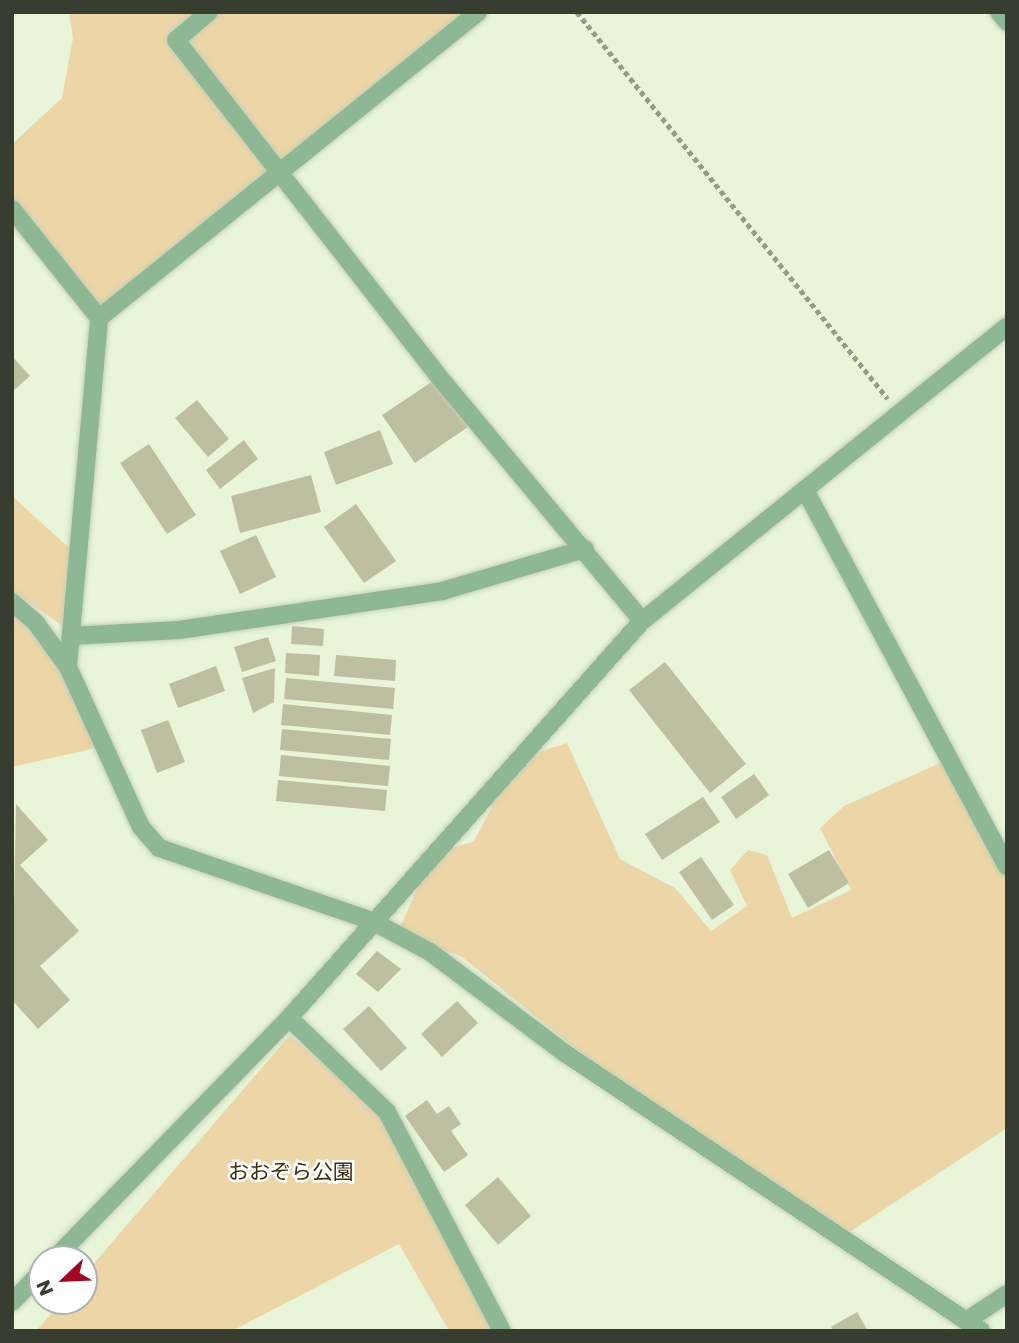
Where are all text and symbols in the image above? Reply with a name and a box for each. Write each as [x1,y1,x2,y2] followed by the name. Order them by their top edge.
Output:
[228,1159,354,1185] park label: おおぞら公園
[28,1245,98,1315] north arrow
[30,1276,60,1299] text: N

